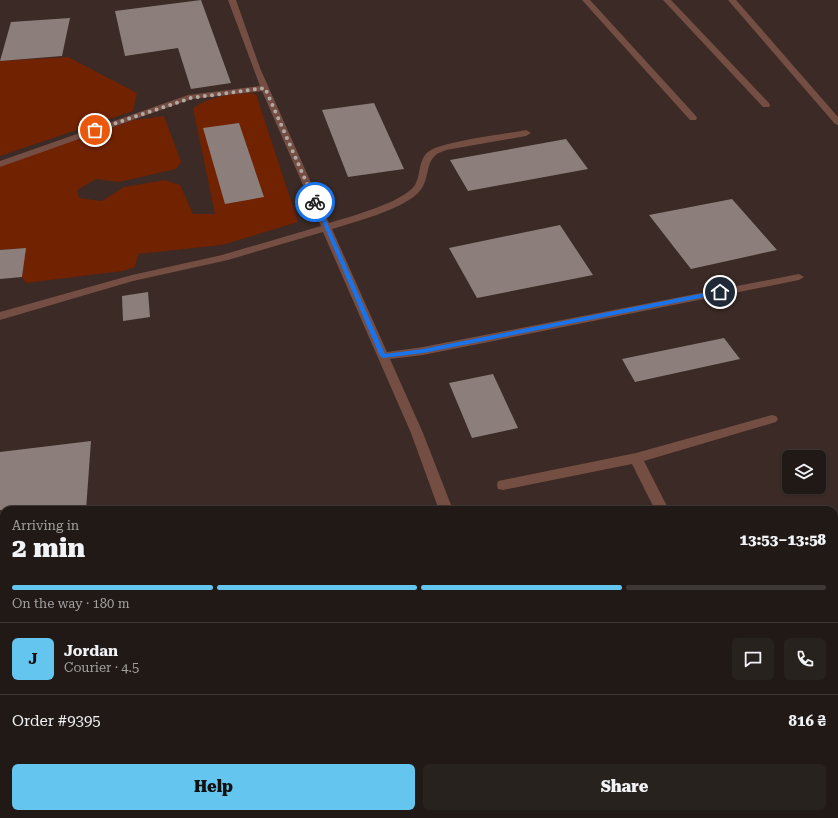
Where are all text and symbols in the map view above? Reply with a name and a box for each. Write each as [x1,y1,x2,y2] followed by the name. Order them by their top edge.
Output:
[78,113,112,147] pin
[84,119,106,141] icon: bag
[295,182,335,222] courier
[304,191,326,213] icon: bike
[703,275,737,309] pin
[709,281,731,303] icon: home
[782,450,826,494] map controls
[782,450,826,494] button: layers
[12,518,79,533] text: Arriving in
[740,531,826,549] text: 13:53–13:58
[12,533,85,563] text: 2 min
[12,596,129,611] text: On the way · 180 m
[732,638,774,680] button: chat
[784,638,826,680] button: phone
[64,642,118,660] text: Jordan
[28,650,38,668] text: J
[64,660,139,675] text: Courier · 4.5
[12,712,101,730] text: Order #9395
[789,712,826,730] text: 816 ₴
[12,764,415,810] button: Help
[423,764,826,810] button: Share

